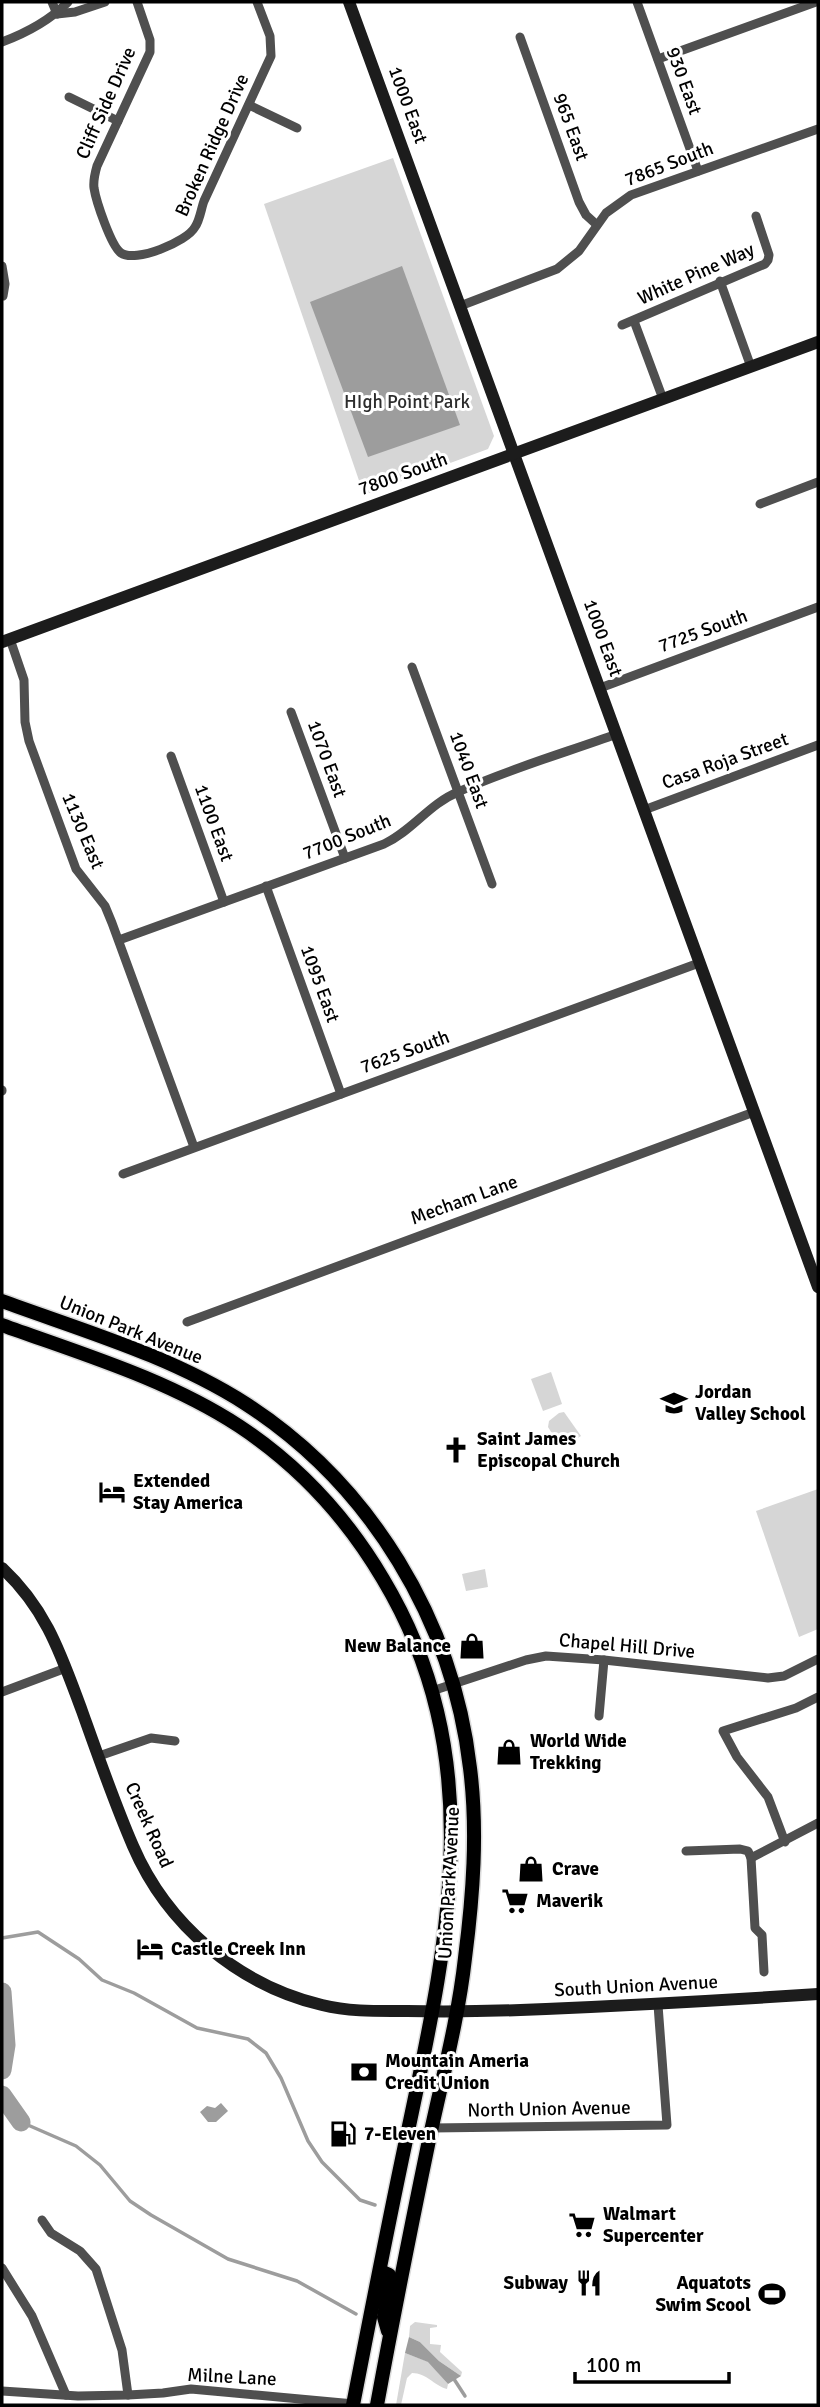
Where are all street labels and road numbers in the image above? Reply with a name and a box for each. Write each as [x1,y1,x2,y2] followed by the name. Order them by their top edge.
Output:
[71,43,141,163] street label: Cliff Side Drive
[661,44,707,118] street label: 930 East
[383,63,433,147] street label: 1000 East
[170,70,254,220] street label: Broken Ridge Drive
[548,90,594,164] street label: 965 East
[621,136,717,192] street label: 7865 South
[634,237,758,310] street label: White Pine Way
[355,447,451,501] street label: 7800 South
[578,596,628,680] street label: 1000 East
[655,604,751,658] street label: 7725 South
[302,717,352,801] street label: 1070 East
[659,727,792,795] street label: Casa Roja Street
[444,728,494,812] street label: 1040 East
[189,781,239,865] street label: 1100 East
[56,789,110,873] street label: 1130 East
[299,808,395,866] street label: 7700 South
[295,942,345,1026] street label: 1095 East
[357,1025,453,1079] street label: 7625 South
[407,1170,521,1230] street label: Mecham Lane
[56,1290,206,1370] street label: Union Park Avenue
[558,1628,696,1664] street label: Chapel Hill Drive
[119,1778,179,1872] street label: Creek Road
[433,1806,465,1960] street label: Union Park Avenue
[553,1970,719,2002] street label: South Union Avenue
[467,2096,631,2122] street label: North Union Avenue
[187,2363,277,2391] street label: Milne Lane

